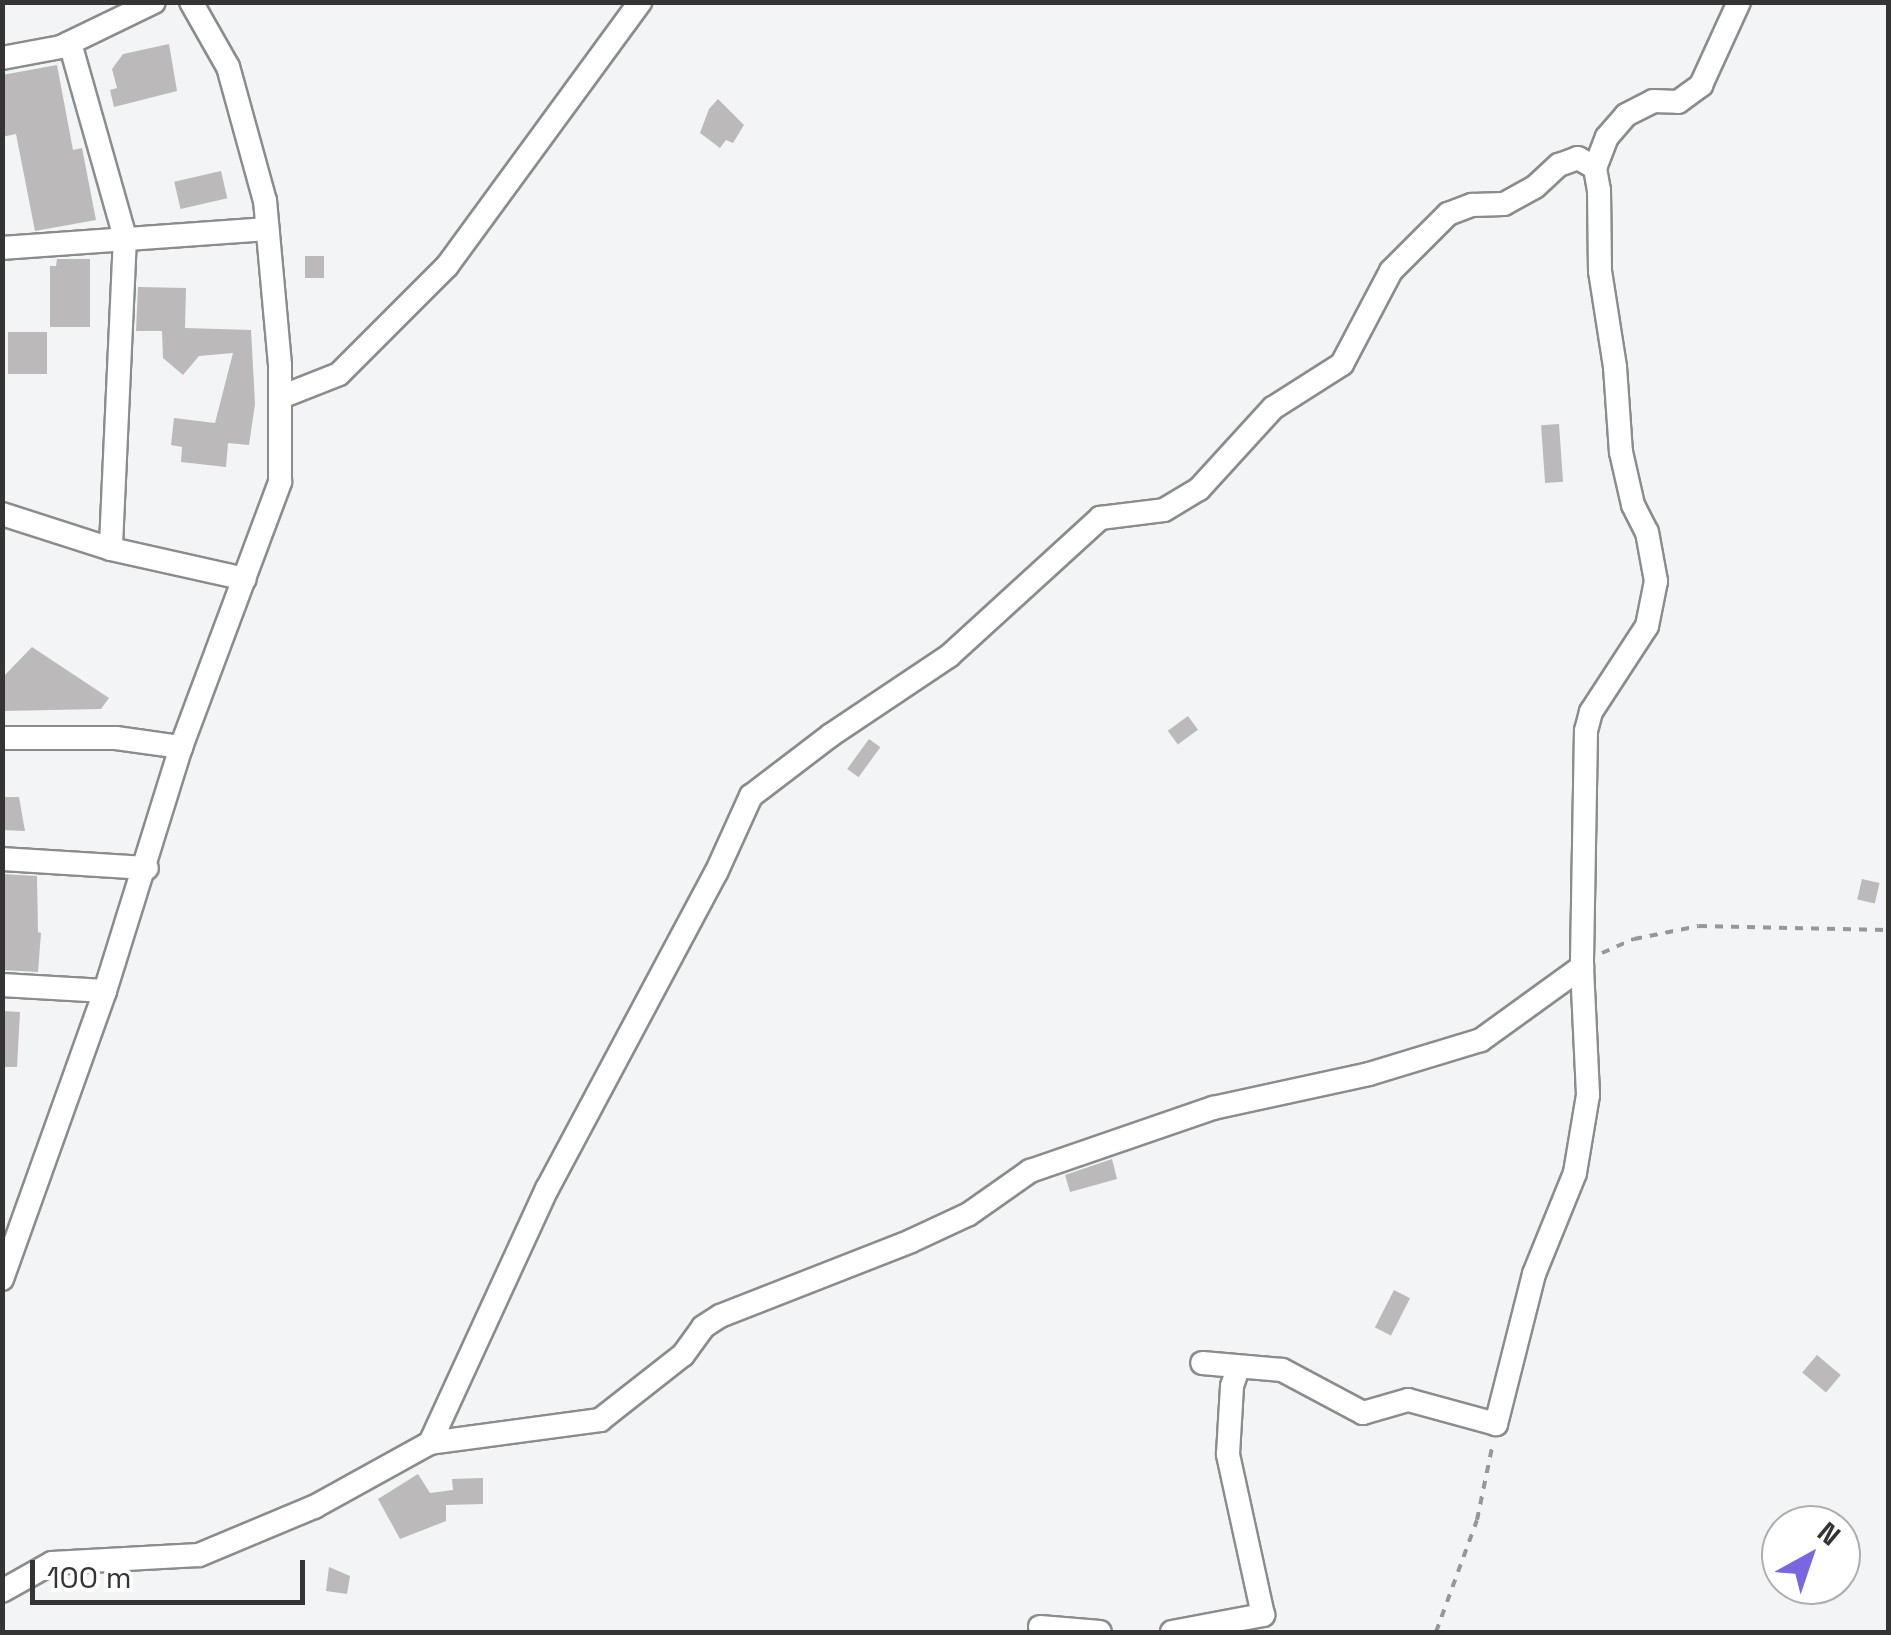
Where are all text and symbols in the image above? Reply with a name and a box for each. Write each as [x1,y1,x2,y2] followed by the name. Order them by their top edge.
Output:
[1761,1505,1861,1605] north arrow
[1810,1514,1848,1553] text: N
[35,1540,310,1602] scale bar
[47,1558,132,1597] text: 100 m

